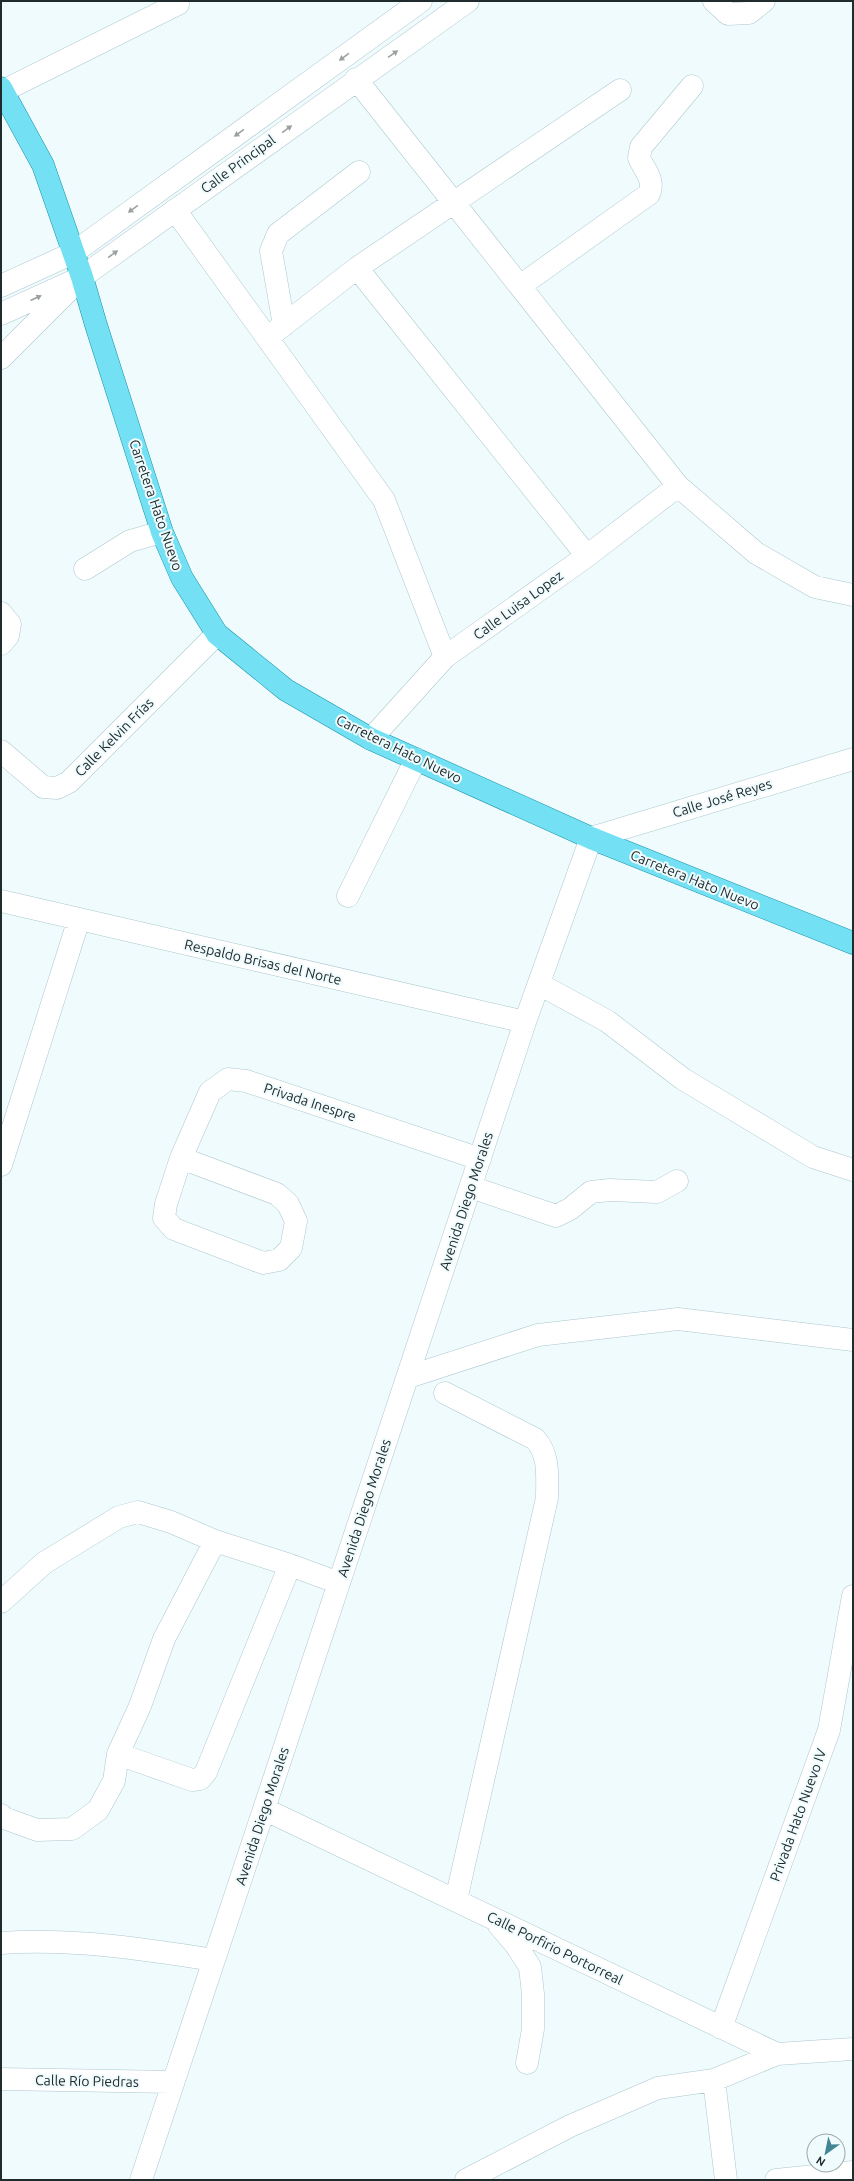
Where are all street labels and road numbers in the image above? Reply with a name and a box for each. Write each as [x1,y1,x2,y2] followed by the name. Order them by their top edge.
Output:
[198,131,279,196] street label: Calle Principal
[126,437,186,573] street label: Carretera Hato Nuevo
[470,567,566,643] street label: Calle Luisa Lopez
[71,694,157,780] street label: Calle Kelvin Frías
[334,712,464,786] street label: Carretera Hato Nuevo
[670,775,774,821] street label: Calle José Reyes
[628,847,762,913] street label: Carretera Hato Nuevo
[183,936,343,988] street label: Respaldo Brisas del Norte
[262,1080,358,1124] street label: Privada Inespre
[436,1130,496,1272] street label: Avenida Diego Morales
[334,1437,394,1579] street label: Avenida Diego Morales
[232,1745,292,1887] street label: Avenida Diego Morales
[767,1746,829,1883] street label: Privada Hato Nuevo IV
[484,1908,626,1988] street label: Calle Porfirio Portorreal
[35,2072,139,2090] street label: Calle Río Piedras

